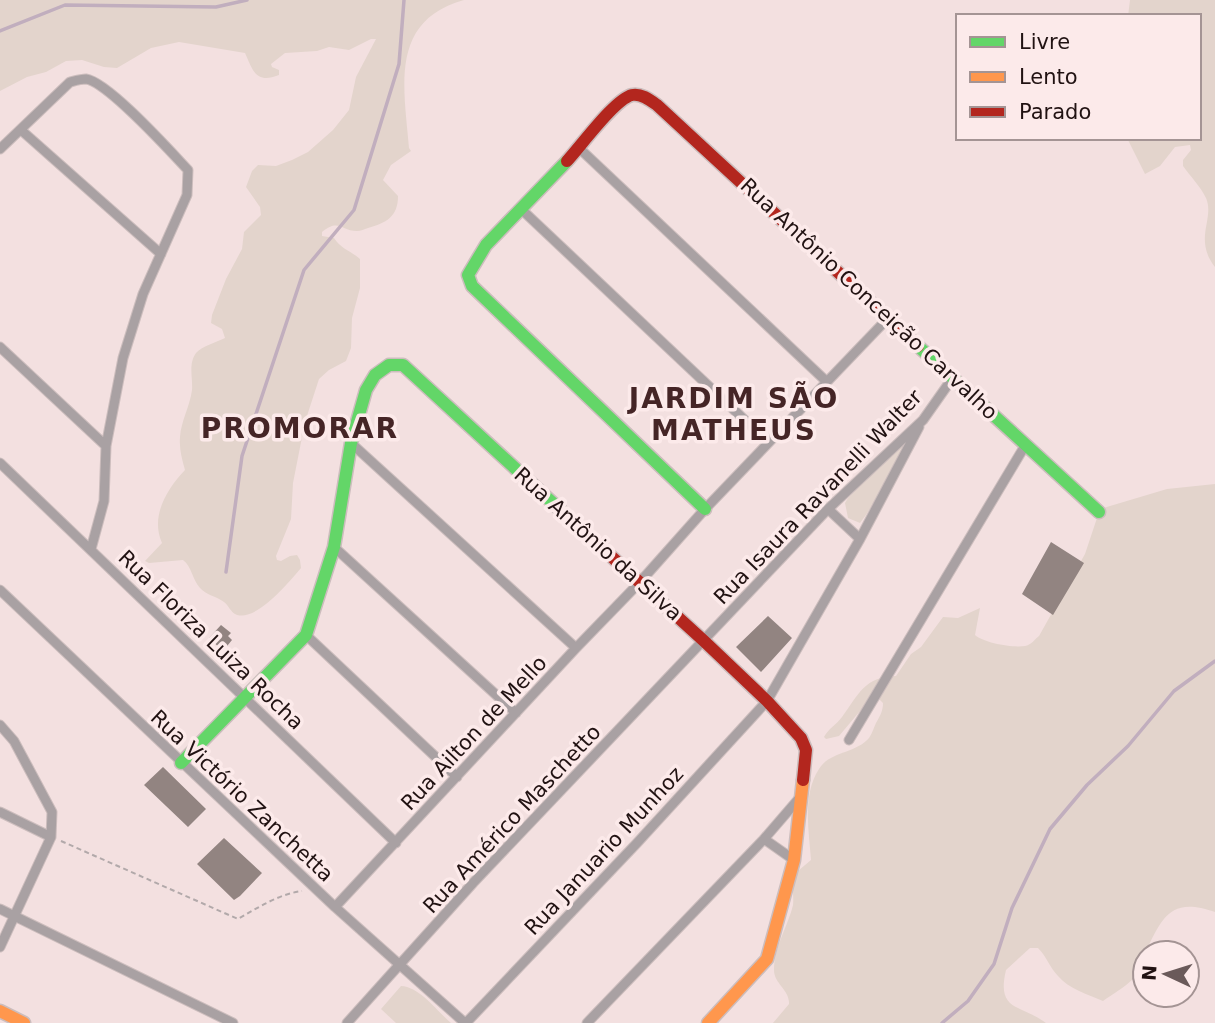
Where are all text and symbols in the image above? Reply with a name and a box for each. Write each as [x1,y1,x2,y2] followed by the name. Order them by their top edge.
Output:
[956,14,1201,140] legend
[1019,30,1070,54] text: Livre
[1019,65,1078,89] text: Lento
[1019,100,1091,124] text: Parado
[736,173,1002,425] street label: Rua Antônio Conceição Carvalho
[627,381,839,447] district label: JARDIM SÃO MATHEUS
[709,385,927,609] street label: Rua Isaura Ravanelli Walter
[201,412,399,445] district label: PROMORAR
[509,462,687,626] street label: Rua Antônio da Silva
[114,545,308,735] street label: Rua Floriza Luiza Rocha
[396,651,552,815] street label: Rua Ailton de Mello
[146,705,338,887] street label: Rua Victório Zanchetta
[418,720,606,918] street label: Rua Américo Maschetto
[520,762,688,940] street label: Rua Januario Munhoz
[1131,939,1201,1009] north arrow
[1138,964,1161,982] text: N

